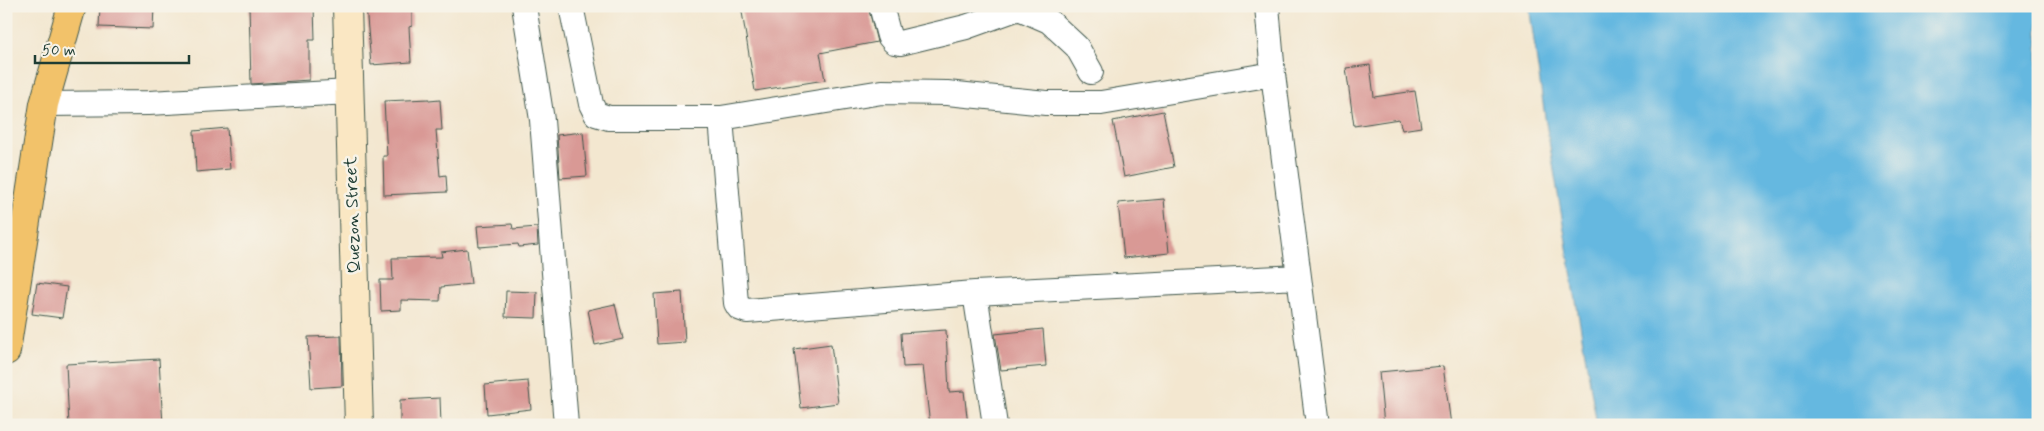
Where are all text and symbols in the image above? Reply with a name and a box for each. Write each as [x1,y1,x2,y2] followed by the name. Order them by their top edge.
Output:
[35,32,189,64] scale bar
[42,41,76,61] text: 50 m
[339,156,367,274] street label: Quezon Street

